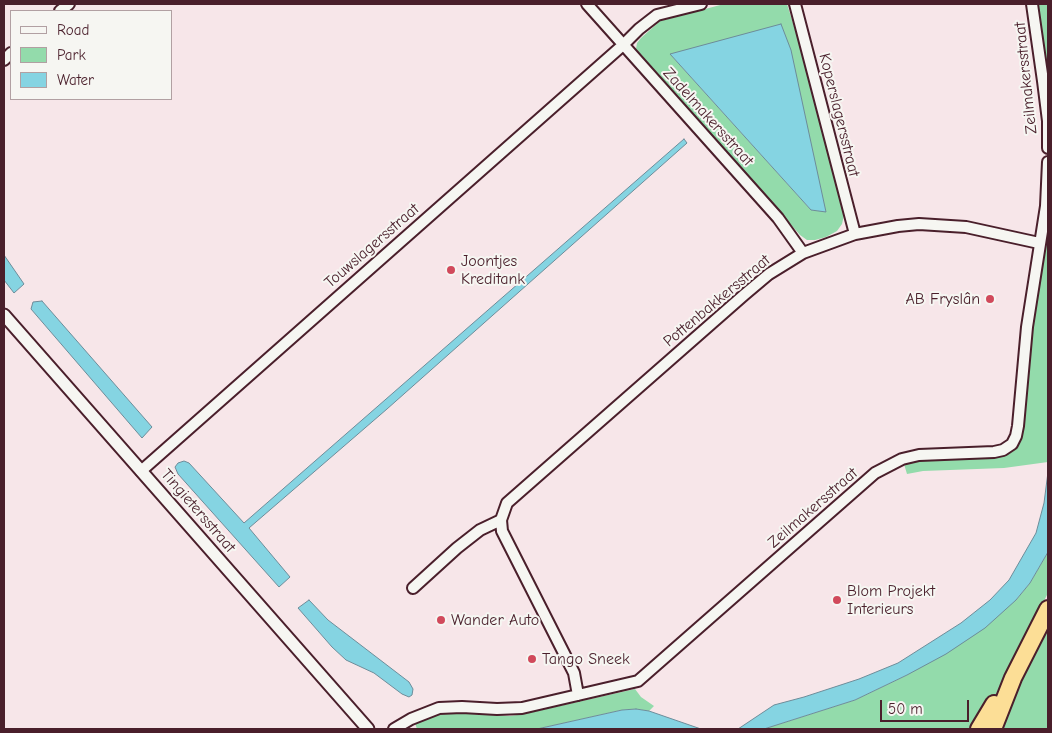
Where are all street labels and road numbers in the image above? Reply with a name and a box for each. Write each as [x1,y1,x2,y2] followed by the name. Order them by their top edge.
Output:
[1011,21,1041,135] street label: Zeilmakersstraat
[814,51,864,179] street label: Koperslagersstraat
[659,64,757,170] street label: Zadelmakersstraat
[321,200,423,292] street label: Touwslagersstraat
[660,251,774,351] street label: Pottenbakkersstraat
[764,464,862,552] street label: Zeilmakersstraat
[156,465,240,557] street label: Tingietersstraat

